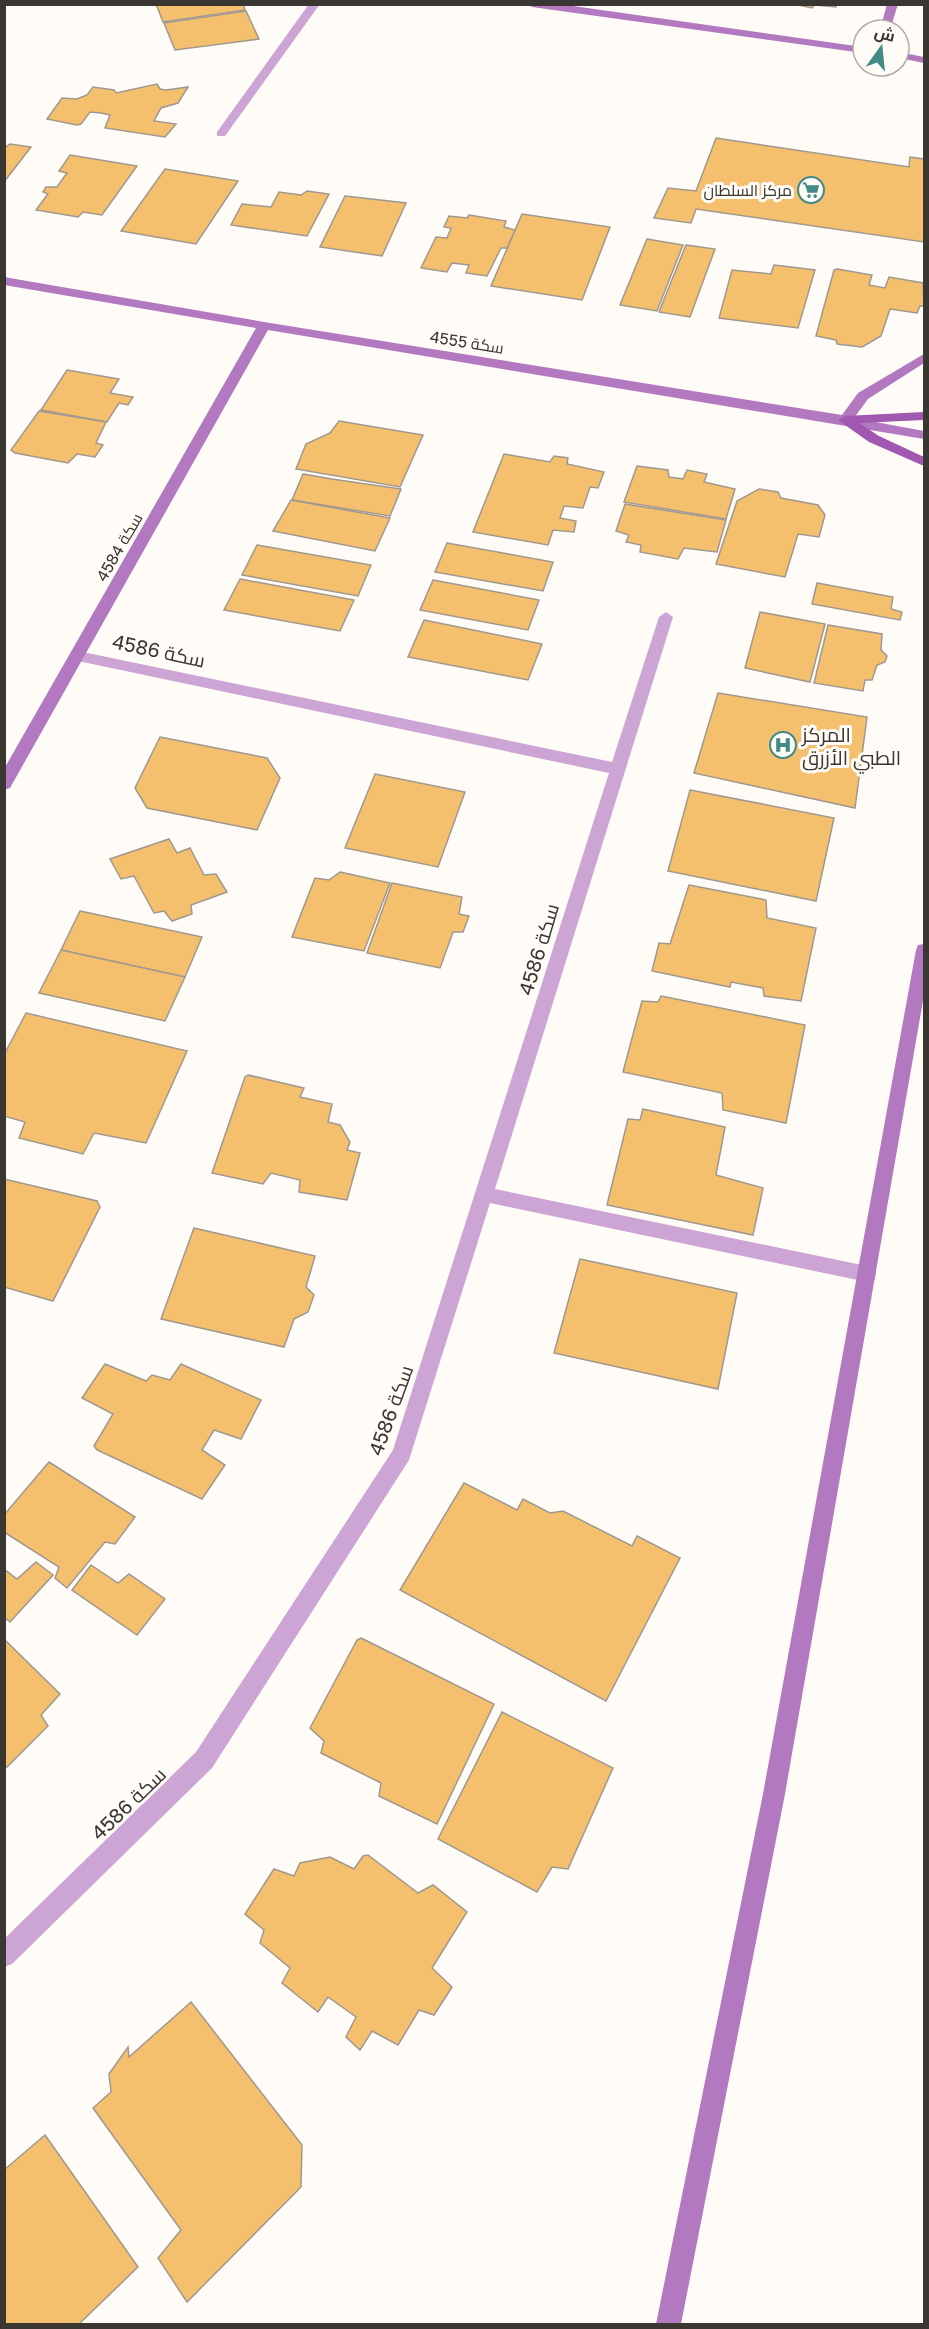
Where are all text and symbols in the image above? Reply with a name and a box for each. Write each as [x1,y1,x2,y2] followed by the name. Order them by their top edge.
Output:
[851,18,911,78] north arrow
[872,21,897,46] text: ش
[796,175,826,205] supermarket icon: مركز السلطان
[703,180,792,201] place label: مركز السلطان
[429,326,505,358] street label: سكة 4555
[91,509,147,585] street label: سكة 4584
[110,628,208,672] street label: سكة 4586
[801,722,901,774] place label: المركز الطبي الأزرق
[768,730,798,760] hospital icon: المركز الطبي الأزرق
[513,900,563,998] street label: سكة 4586
[363,1362,417,1458] street label: سكة 4586
[86,1762,170,1844] street label: سكة 4586

